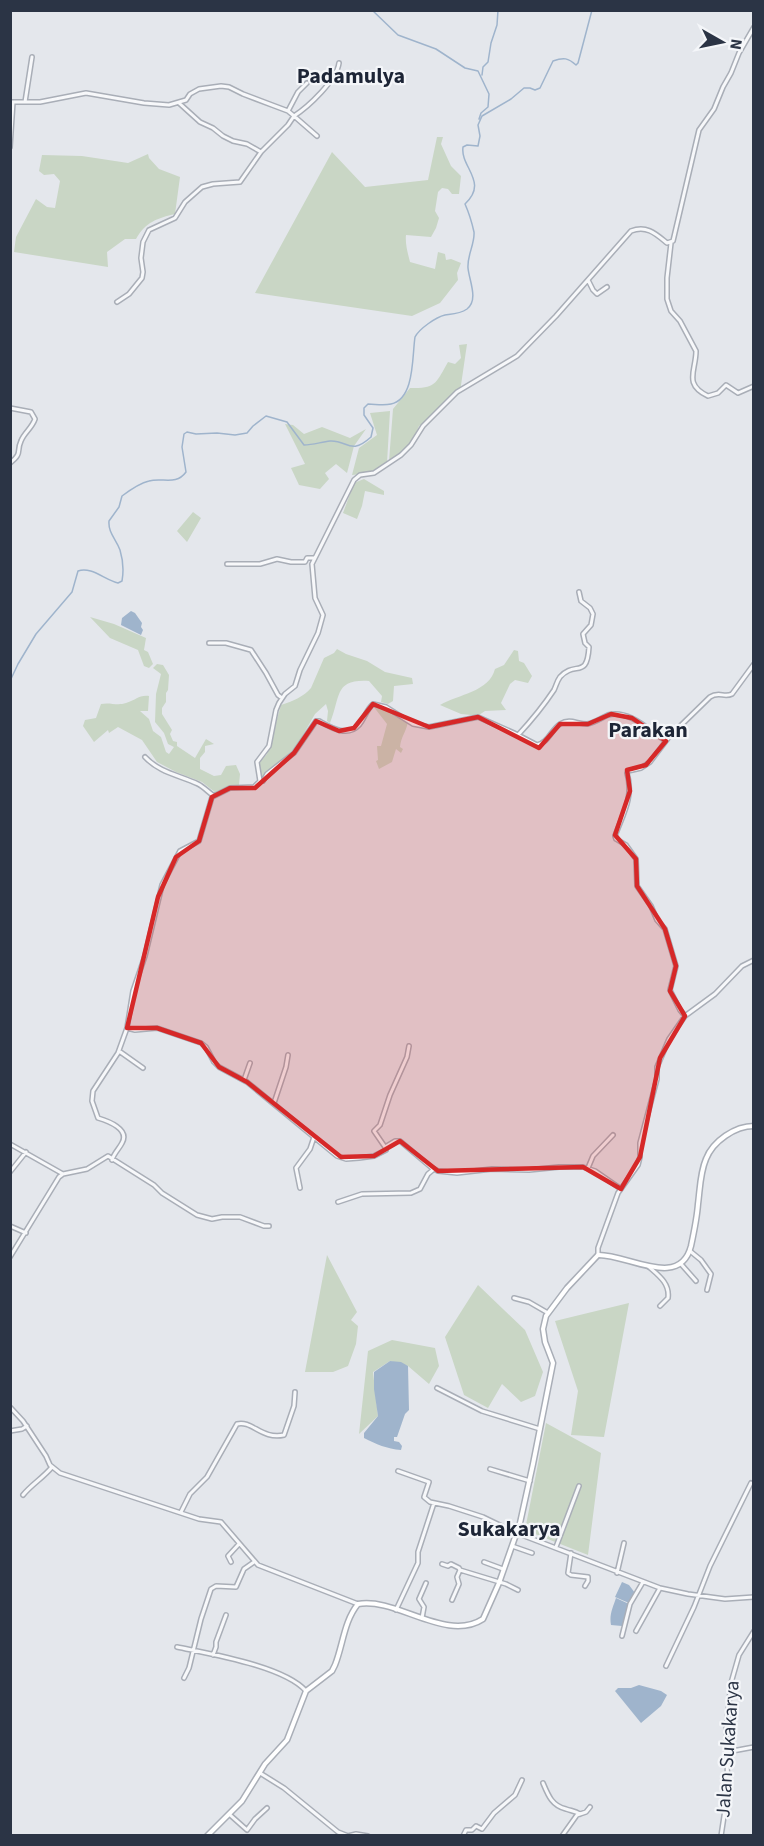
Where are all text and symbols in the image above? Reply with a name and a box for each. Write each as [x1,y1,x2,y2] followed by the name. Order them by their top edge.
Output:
[692,12,752,72] north arrow
[724,37,748,51] text: N
[297,60,405,92] district label: Padamulya
[608,714,688,746] district label: Parakan
[457,1513,561,1545] district label: Sukakarya
[709,1680,747,1818] street label: Jalan Sukakarya

